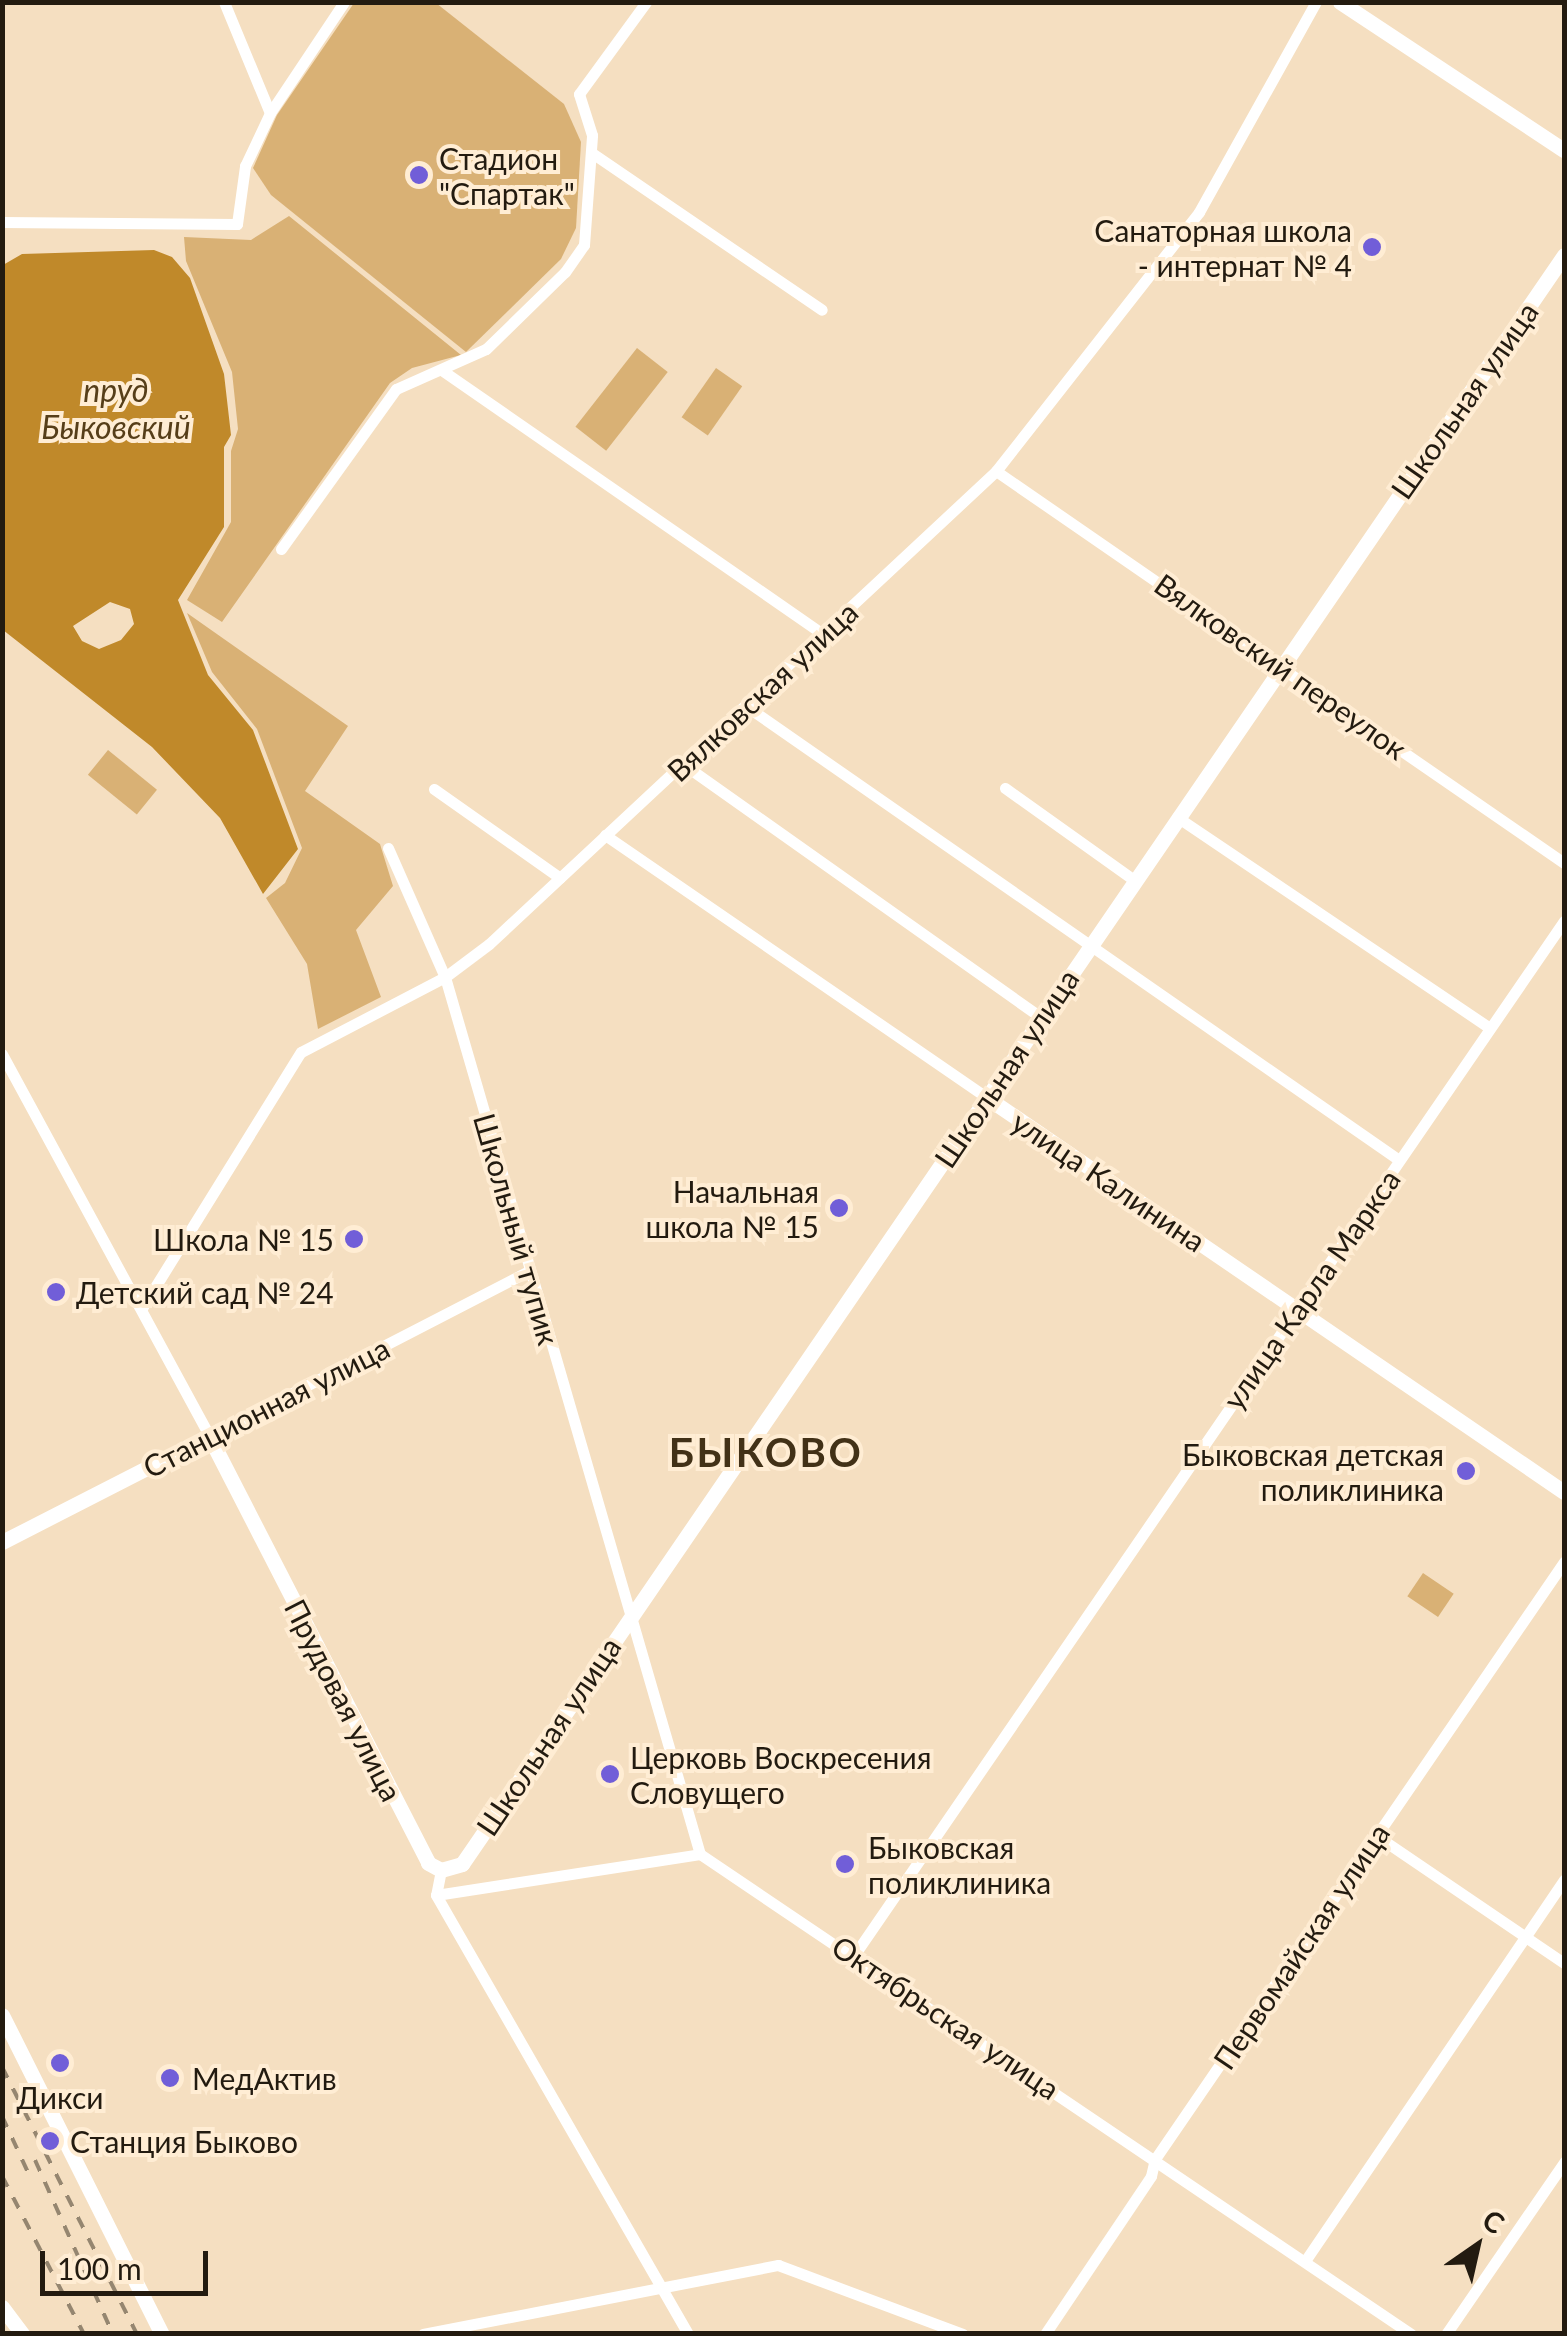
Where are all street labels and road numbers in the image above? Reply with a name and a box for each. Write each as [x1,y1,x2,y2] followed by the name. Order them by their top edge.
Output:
[1383,295,1545,505] street label: Школьная улица
[1148,566,1414,766] street label: Вялковский переулок
[659,594,865,788] street label: Вялковская улица
[926,962,1086,1174] street label: Школьная улица
[1006,1103,1212,1259] street label: улица Калинина
[467,1109,567,1349] street label: Школьный тупик
[1215,1162,1407,1416] street label: улица Карла Маркса
[137,1329,395,1485] street label: Станционная улица
[278,1593,410,1807] street label: Прудовая улица
[468,1630,628,1842] street label: Школьная улица
[1205,1816,1397,2076] street label: Первомайская улица
[826,1928,1066,2106] street label: Октябрьская улица

